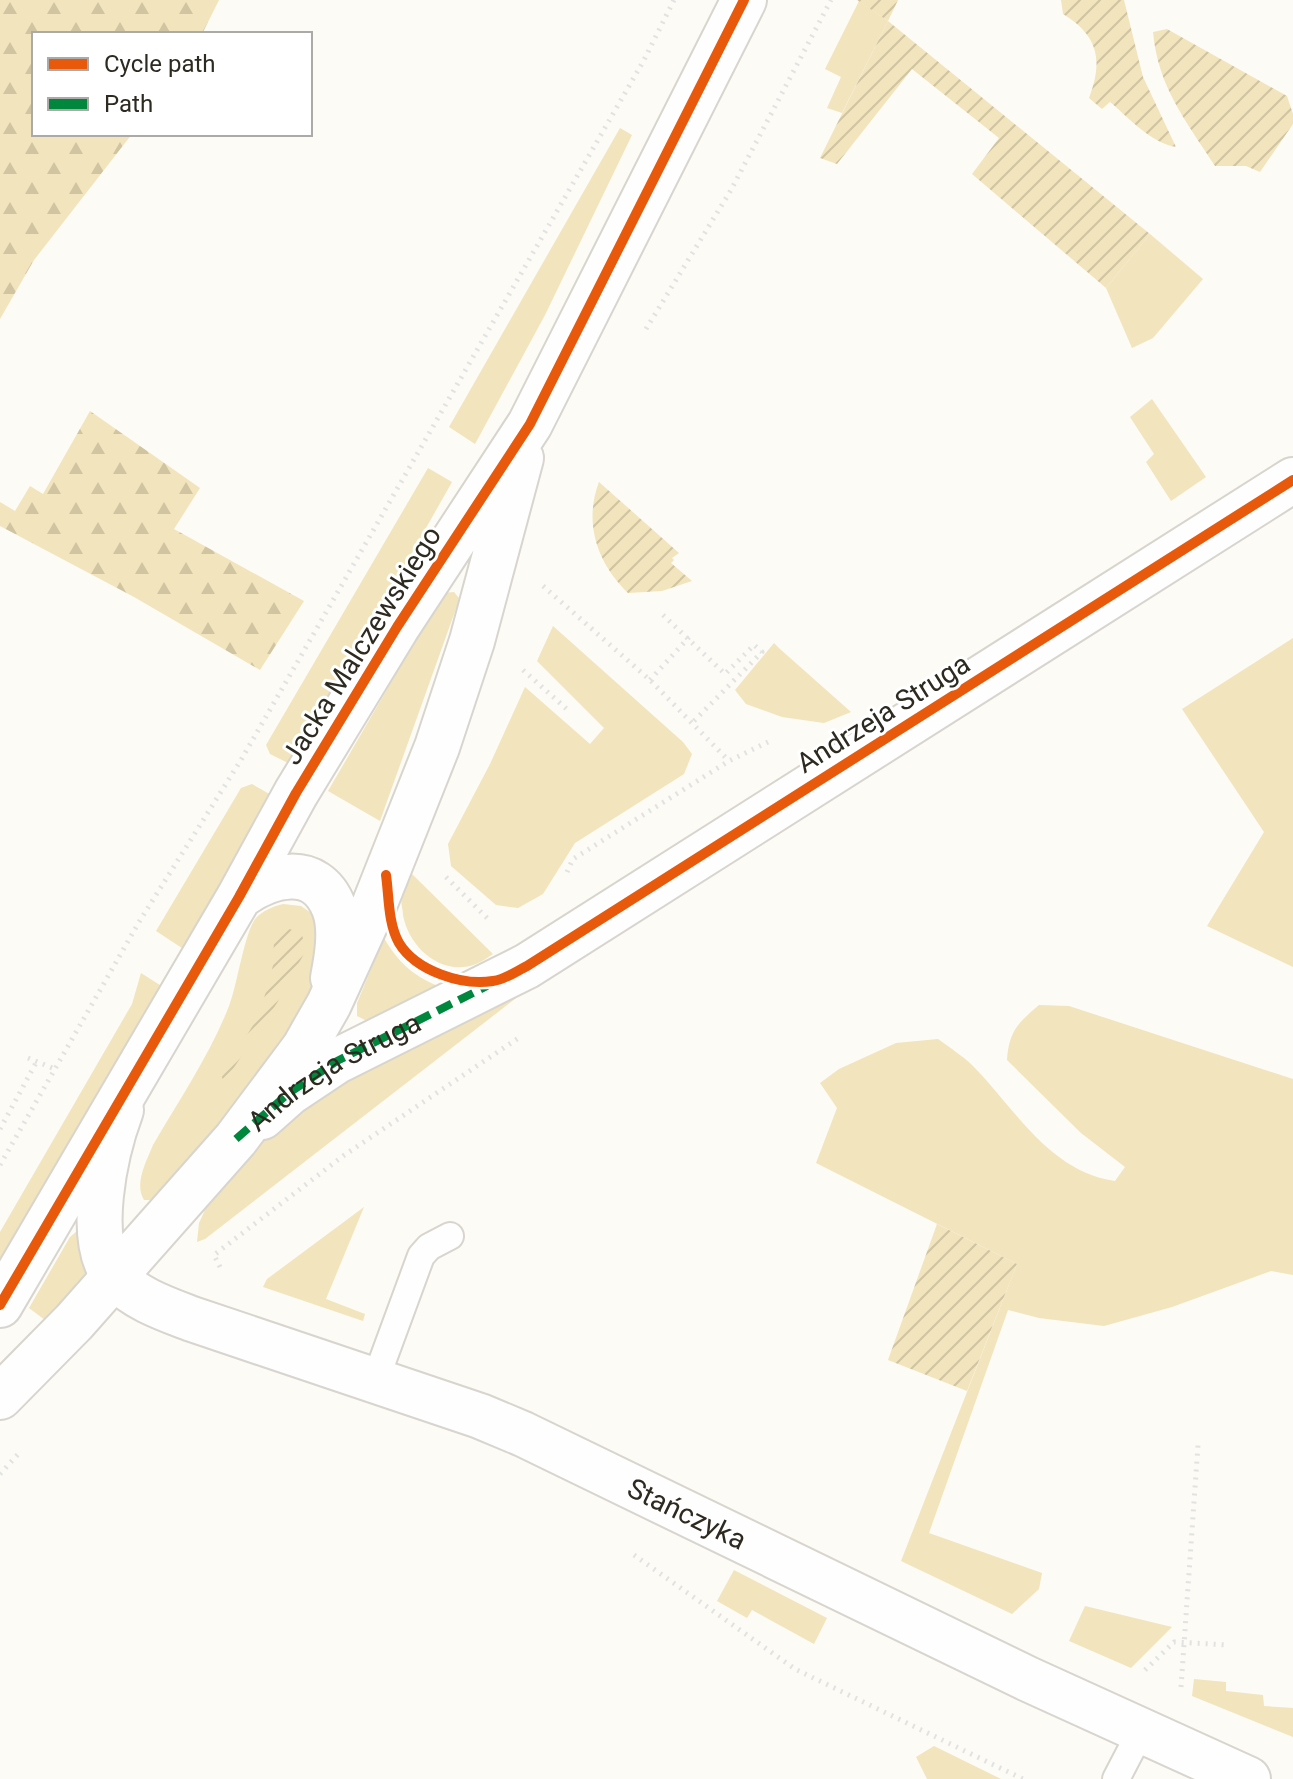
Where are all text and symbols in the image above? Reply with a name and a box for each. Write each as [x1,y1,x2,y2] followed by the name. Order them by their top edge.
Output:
[32,32,312,136] legend
[104,50,216,78] text: Cycle path
[104,90,153,118] text: Path
[275,520,448,770] street label: Jacka Malczewskiego
[791,647,976,780] street label: Andrzeja Struga
[241,1006,426,1138] street label: Andrzeja Struga
[622,1471,751,1557] street label: Stańczyka

